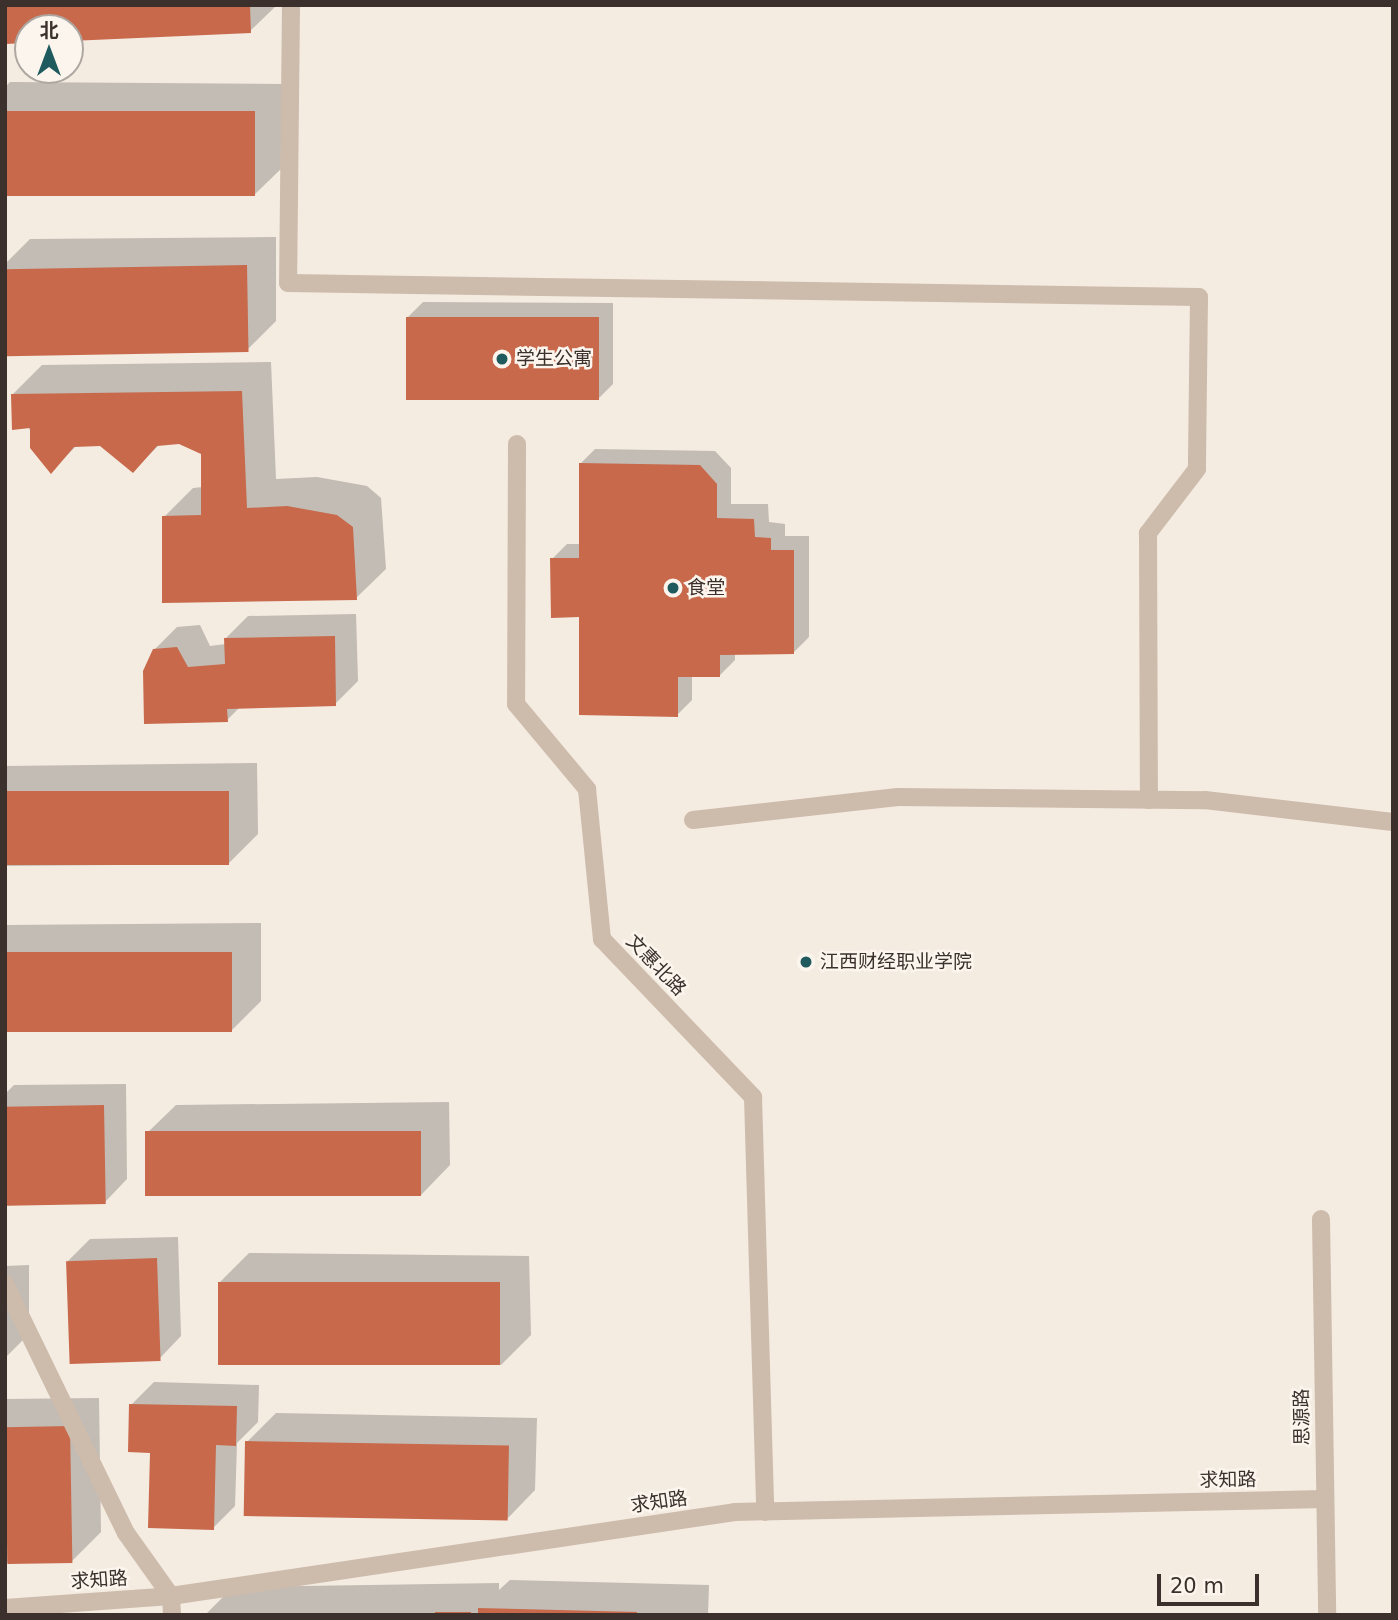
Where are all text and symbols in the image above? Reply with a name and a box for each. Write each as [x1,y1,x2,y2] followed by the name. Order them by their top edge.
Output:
[14,14,84,84] north arrow
[39,19,59,41] text: 北
[516,348,592,370] place label: 学生公寓
[494,351,510,367] marker: 学生公寓
[687,577,725,599] place label: 食堂
[665,580,681,596] marker: 食堂
[621,930,691,1000] street label: 文惠北路
[820,951,972,973] place label: 江西财经职业学院
[798,954,814,970] marker: 江西财经职业学院
[1290,1388,1314,1446] street label: 思源路
[1199,1468,1257,1492] street label: 求知路
[629,1487,689,1517] street label: 求知路
[1160,1560,1262,1604] scale bar
[70,1567,128,1593] street label: 求知路
[1170,1574,1224,1598] text: 20 m

